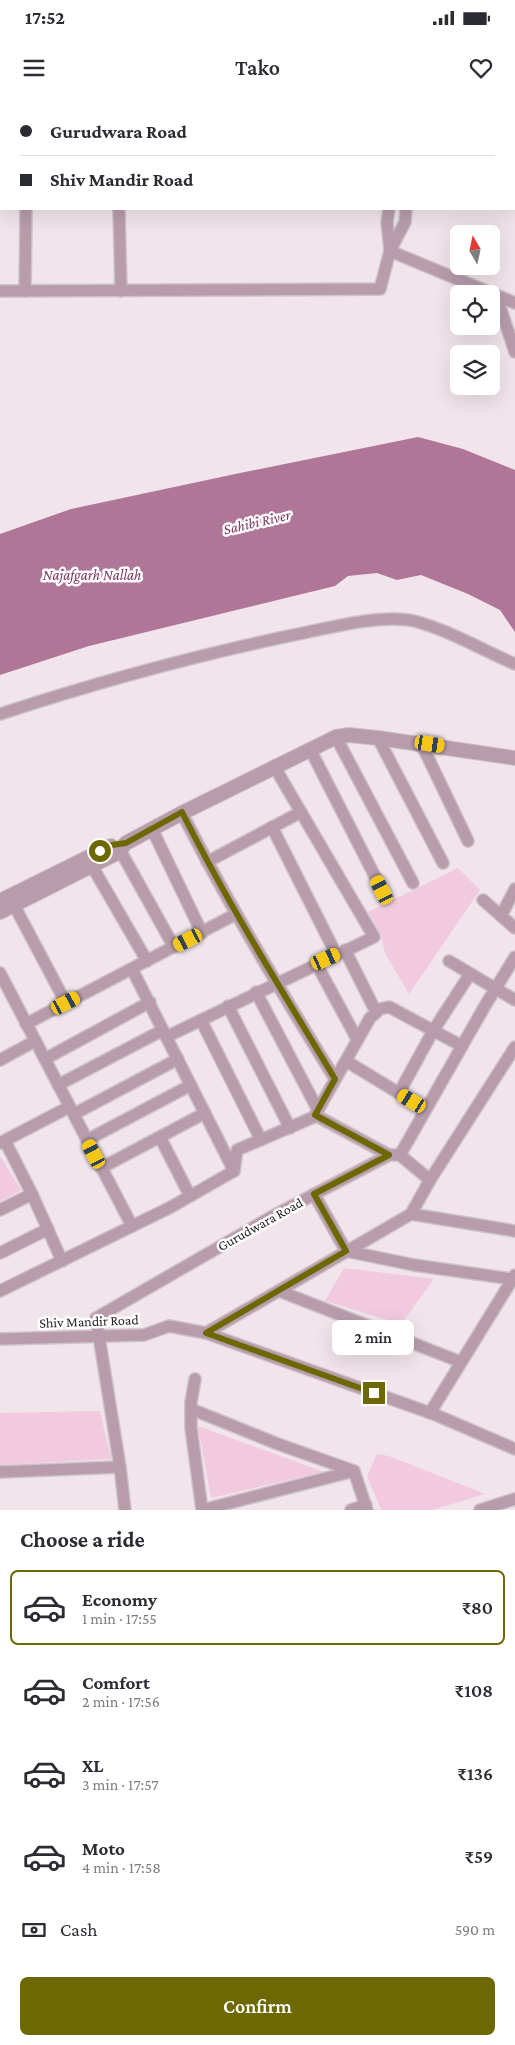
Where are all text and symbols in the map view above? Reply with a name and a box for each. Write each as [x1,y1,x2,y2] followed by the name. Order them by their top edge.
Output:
[25,7,65,28] text: 17:52
[20,54,48,82] icon: menu
[467,54,495,82] icon: heart
[235,55,280,80] text: Tako
[50,121,187,142] text: Gurudwara Road
[50,169,194,190] text: Shiv Mandir Road
[450,225,500,275] north arrow
[450,225,500,395] map controls
[450,285,500,335] button: locate
[450,345,500,395] button: layers
[222,506,293,537] water label: Sahibi River
[43,567,141,584] water label: Najafgarh Nallah
[414,734,445,754] car
[89,840,111,862] route start
[368,873,395,907] car
[171,927,204,953] car
[309,946,342,972] car
[49,989,82,1017] car
[395,1087,428,1115] car
[80,1137,107,1171] car
[215,1194,306,1254] street label: Gurudwara Road
[39,1311,140,1331] street label: Shiv Mandir Road
[333,1320,415,1356] callout: 2 min
[354,1329,392,1346] text: 2 min
[363,1382,385,1404] route end
[20,1527,145,1552] text: Choose a ride
[22,1585,67,1630] icon: car
[82,1589,157,1610] text: Economy
[462,1597,493,1618] text: ₹80
[82,1610,157,1627] text: 1 min · 17:55
[22,1668,67,1713] icon: car
[82,1672,150,1693] text: Comfort
[455,1680,493,1701] text: ₹108
[82,1693,160,1710] text: 2 min · 17:56
[22,1751,67,1796] icon: car
[82,1755,104,1776] text: XL
[457,1763,493,1784] text: ₹136
[82,1776,159,1793] text: 3 min · 17:57
[22,1834,67,1879] icon: car
[82,1838,125,1859] text: Moto
[465,1846,493,1867] text: ₹59
[82,1859,161,1876] text: 4 min · 17:58
[20,1916,48,1944] icon: cash
[60,1919,98,1940] text: Cash
[455,1921,495,1938] text: 590 m
[20,1977,495,2035] button: Confirm

